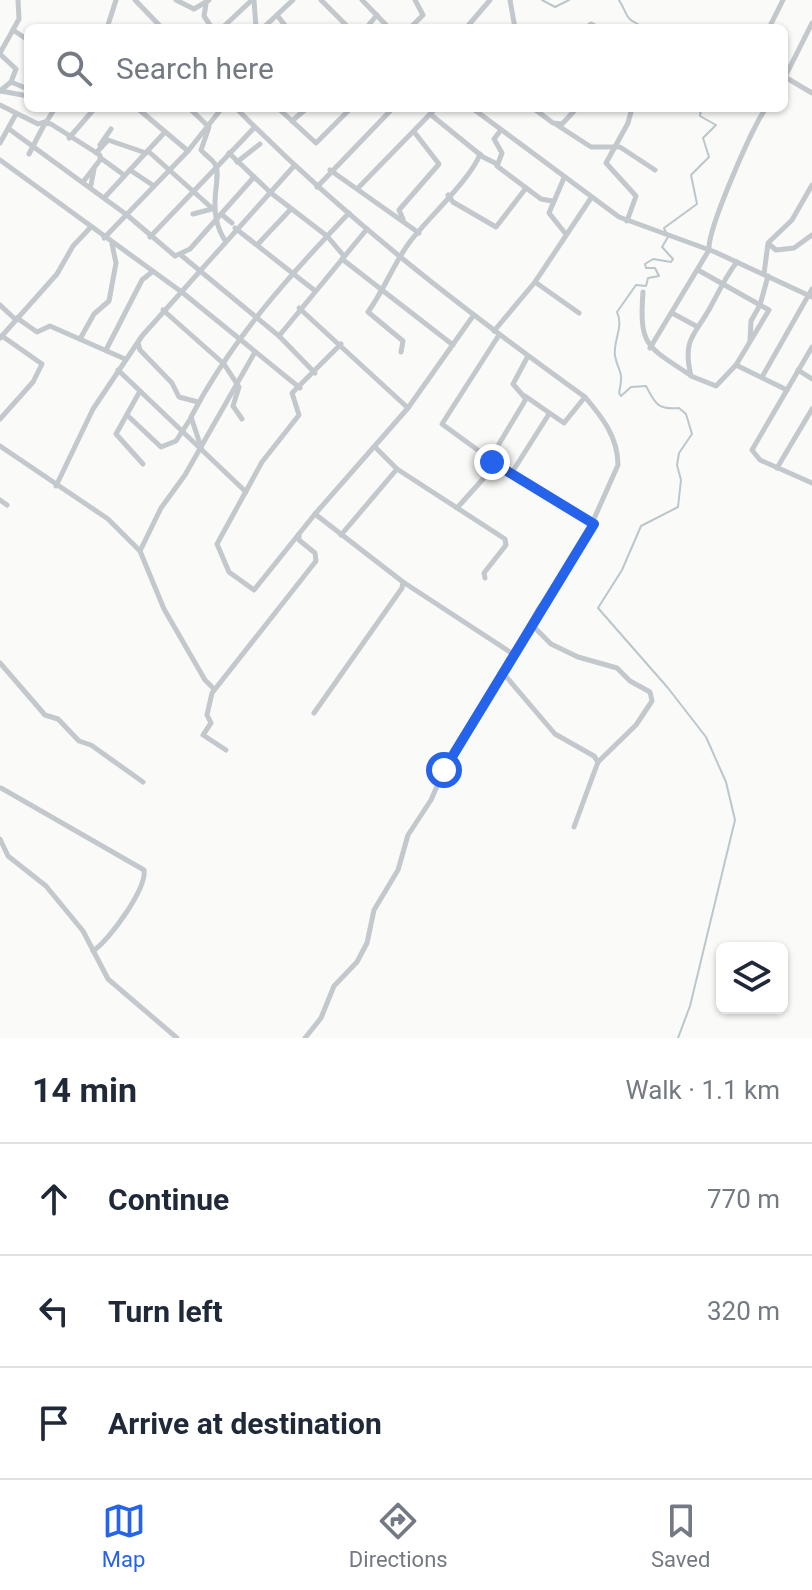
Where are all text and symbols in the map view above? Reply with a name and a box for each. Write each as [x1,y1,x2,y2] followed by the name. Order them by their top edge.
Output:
[24,24,788,112] search box
[52,46,96,90] icon: search
[116,51,274,86] text: Search here
[474,444,510,480] route end
[426,752,462,788] route start
[716,942,788,1014] map controls
[716,942,788,1014] button: layers
[32,1070,137,1110] text: 14 min
[626,1075,780,1105] text: Walk · 1.1 km
[32,1177,76,1221] icon: ahead
[108,1182,229,1217] text: Continue
[707,1184,780,1214] text: 770 m
[32,1289,76,1333] icon: left
[108,1294,223,1329] text: Turn left
[707,1296,780,1326] text: 320 m
[32,1401,76,1445] icon: arrive
[108,1406,382,1441] text: Arrive at destination
[102,1499,146,1572] tab: Map
[349,1499,448,1572] tab: Directions
[651,1499,710,1572] tab: Saved

